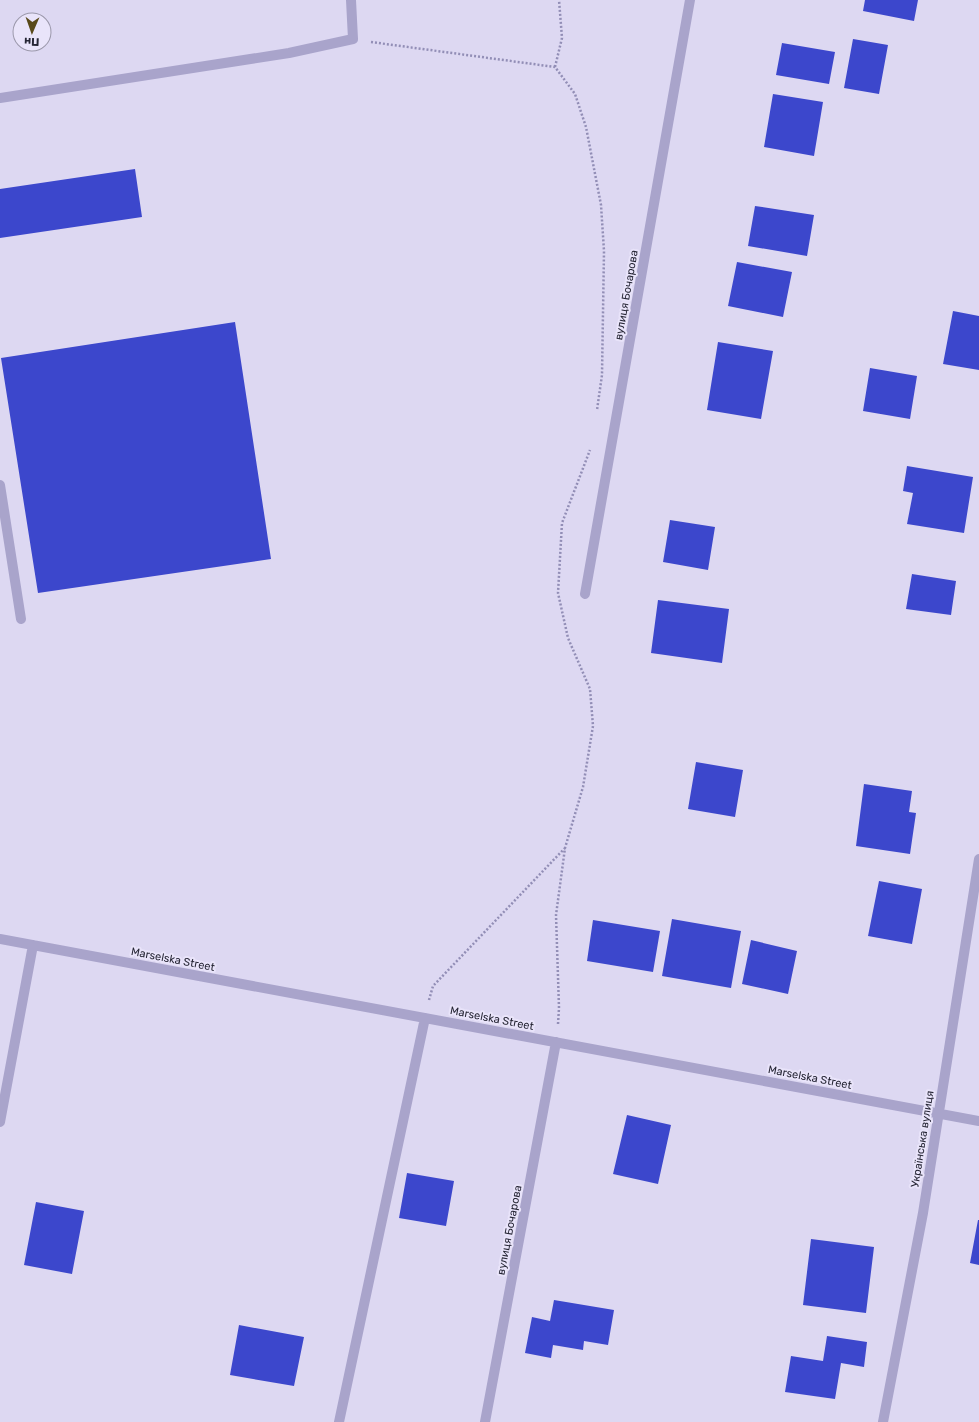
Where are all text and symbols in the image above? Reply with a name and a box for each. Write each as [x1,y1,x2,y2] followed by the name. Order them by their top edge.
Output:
[12,12,52,52] north arrow
[24,35,40,48] text: Пн
[612,249,641,341] street label: вулиця Бочарова
[130,945,217,974] street label: Marselska Street
[449,1004,536,1033] street label: Marselska Street
[767,1063,854,1092] street label: Marselska Street
[908,1090,937,1188] street label: Українська вулиця
[494,1184,525,1276] street label: вулиця Бочарова

